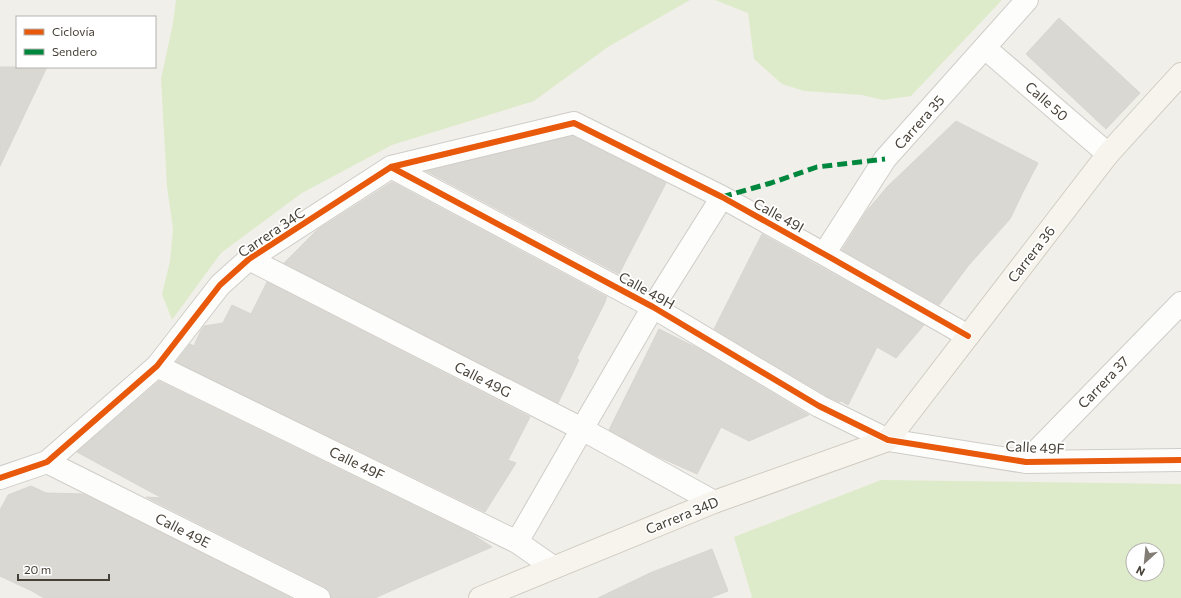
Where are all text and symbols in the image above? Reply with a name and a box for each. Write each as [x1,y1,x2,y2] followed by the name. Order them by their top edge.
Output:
[16,16,156,68] legend
[52,24,95,38] text: Ciclovía
[52,44,97,58] text: Sendero
[1022,78,1072,124] street label: Calle 50
[890,92,948,152] street label: Carrera 35
[751,194,807,236] street label: Calle 49I
[234,204,308,260] street label: Carrera 34C
[1004,222,1058,286] street label: Carrera 36
[616,268,678,312] street label: Calle 49H
[1074,352,1132,412] street label: Carrera 37
[452,358,514,400] street label: Calle 49G
[1005,437,1065,457] street label: Calle 49F
[327,442,387,484] street label: Calle 49F
[643,493,721,537] street label: Carrera 34D
[153,509,213,551] street label: Calle 49E
[1125,542,1165,582] north arrow
[18,556,109,582] scale bar
[24,562,51,576] text: 20 m
[1134,564,1147,579] text: N

